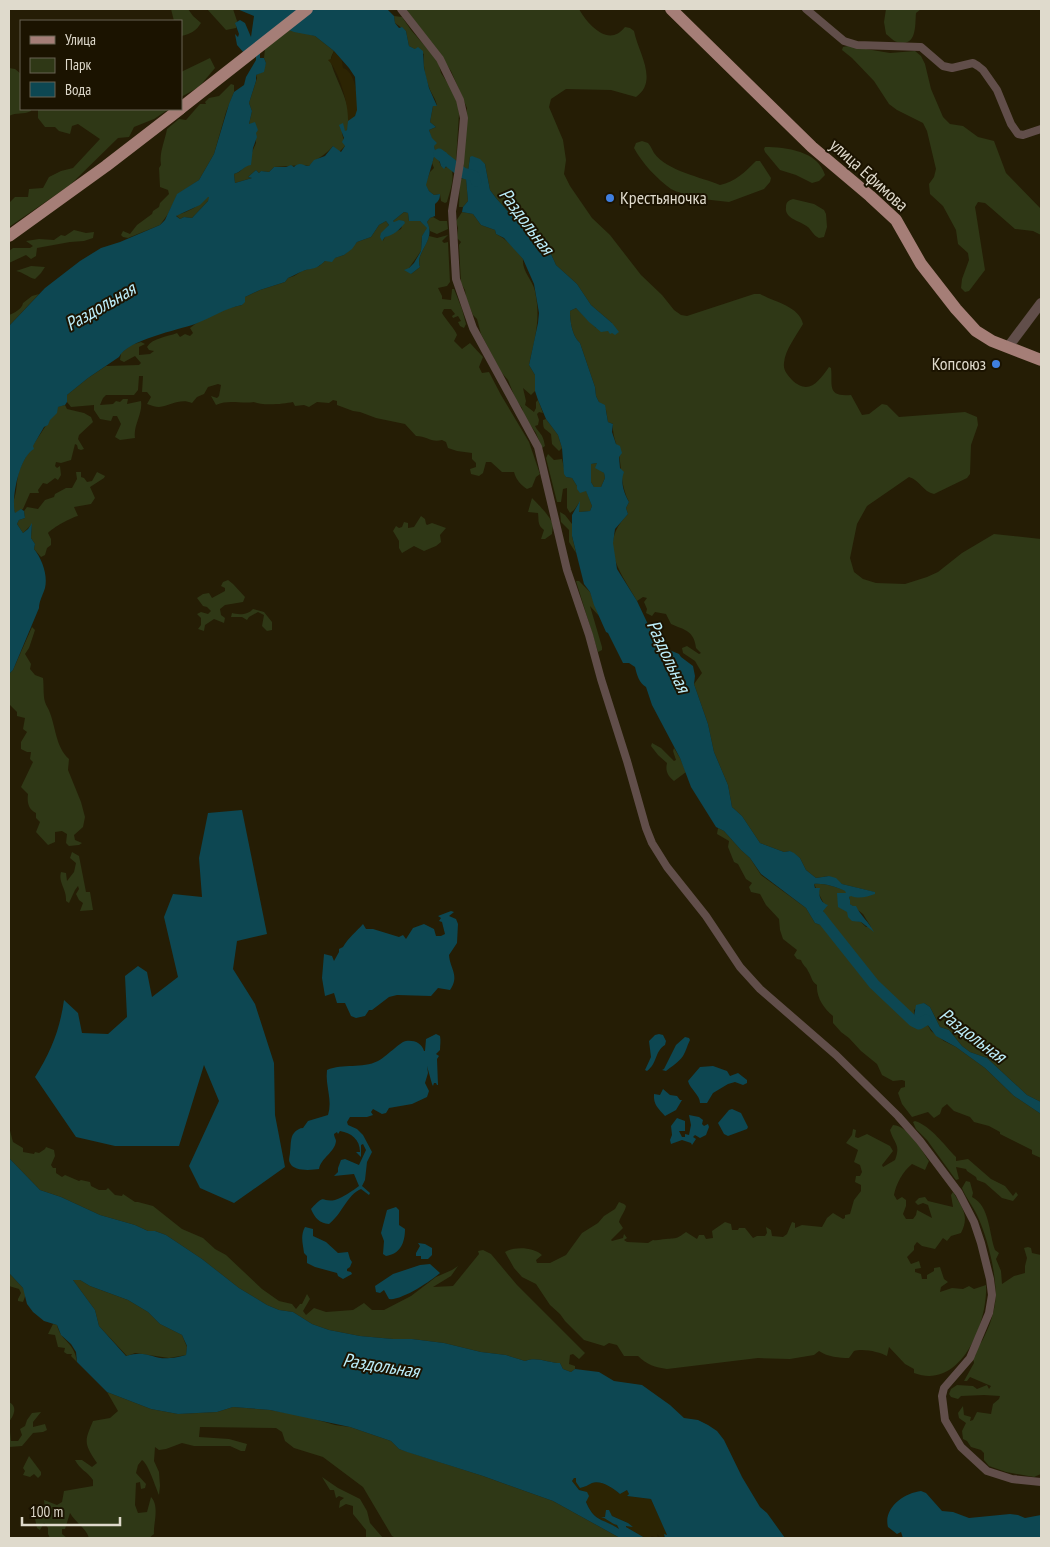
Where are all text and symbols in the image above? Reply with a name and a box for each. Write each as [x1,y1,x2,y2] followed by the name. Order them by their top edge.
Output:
[20,20,182,110] legend
[65,30,96,49] text: Улица
[65,55,91,74] text: Парк
[65,80,91,99] text: Вода
[825,133,913,216] street label: улица Ефимова
[494,183,561,260] water label: Раздольная
[620,186,707,209] place label: Крестьяночка
[604,192,616,204] marker: Крестьяночка
[61,276,141,336] water label: Раздольная
[932,352,986,375] place label: Копсоюз
[990,358,1002,370] marker: Копсоюз
[642,616,697,697] water label: Раздольная
[935,1002,1012,1069] water label: Раздольная
[341,1347,423,1383] water label: Раздольная
[22,1494,120,1526] scale bar
[30,1502,63,1521] text: 100 m

